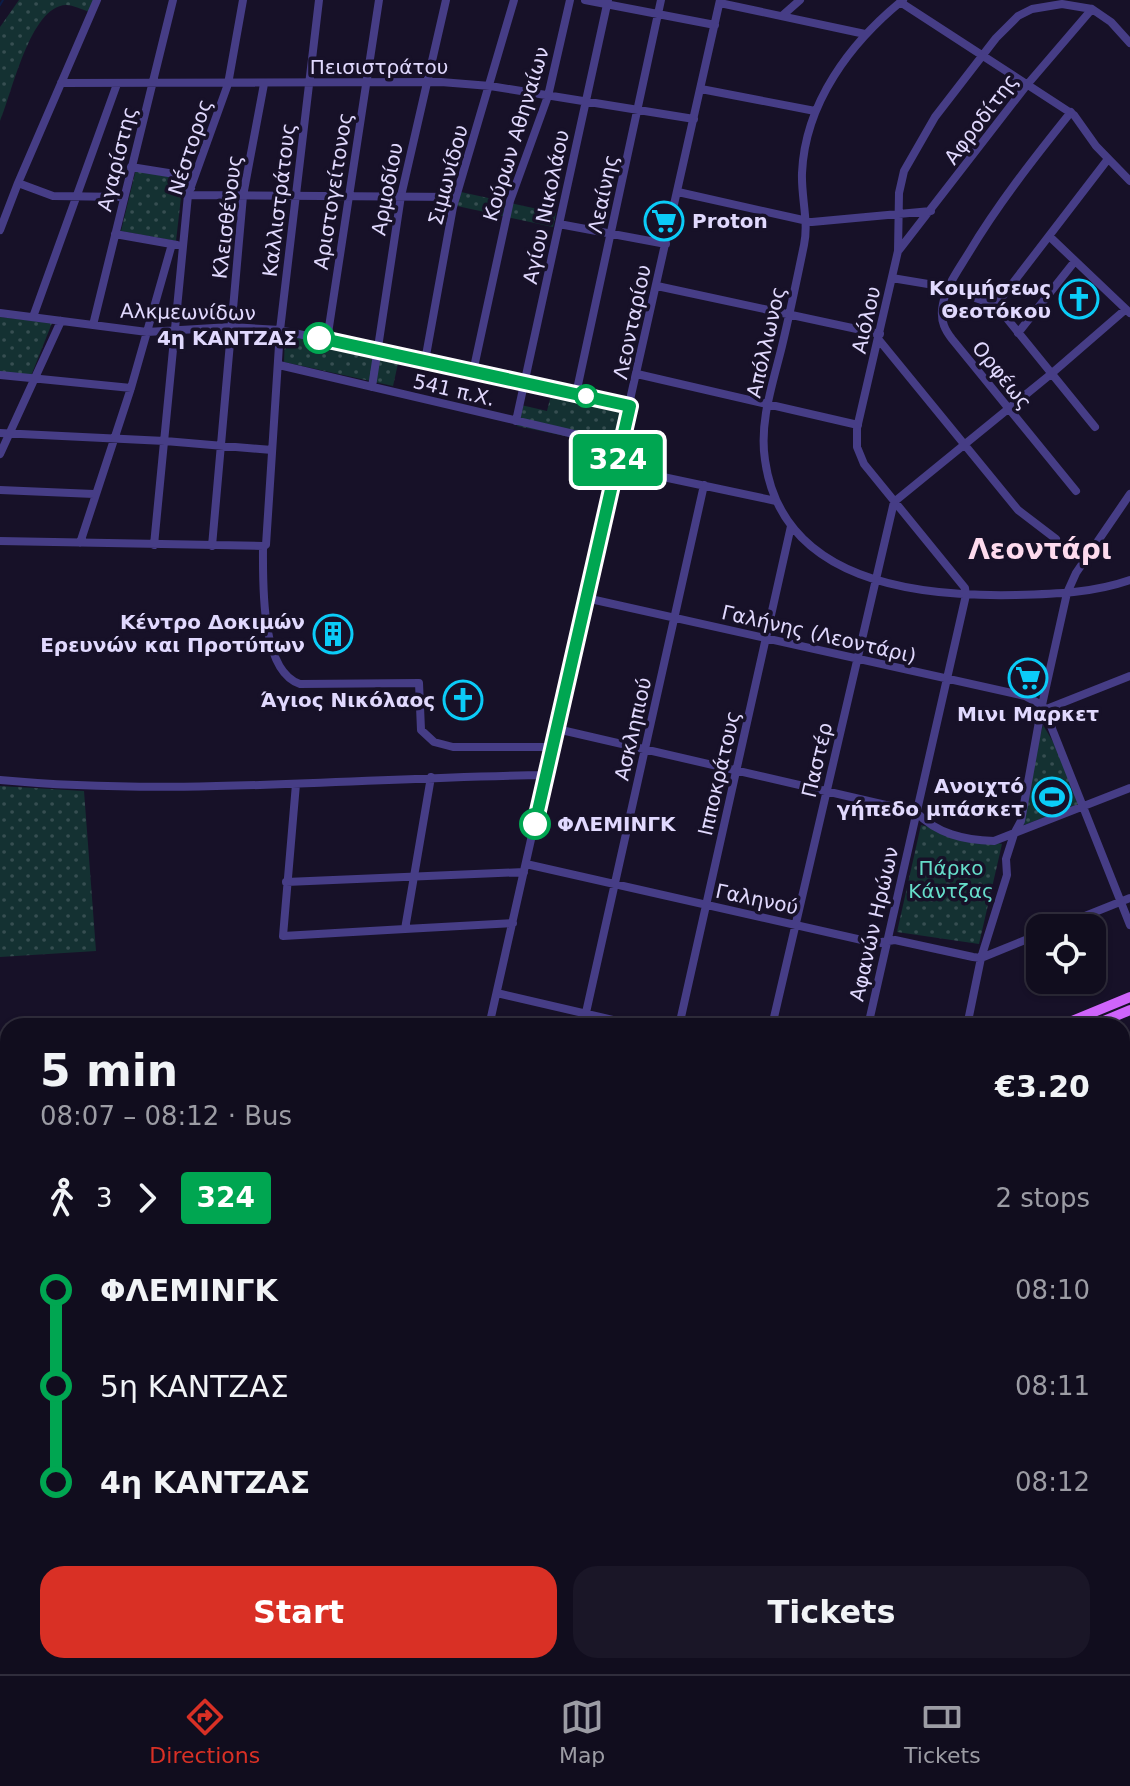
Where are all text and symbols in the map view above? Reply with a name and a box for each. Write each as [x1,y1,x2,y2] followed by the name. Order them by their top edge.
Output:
[478,44,554,224] street label: Κούρων Αθηναίων
[310,55,448,79] street label: Πεισιστράτου
[939,69,1023,169] street label: Αφροδίτης
[163,96,217,198] street label: Νέστορος
[92,104,142,214] street label: Αγαρίστης
[309,111,357,271] street label: Αριστογείτονος
[258,122,300,278] street label: Καλλιστράτους
[423,122,473,228] street label: Σιμωνίδου
[518,128,574,286] street label: Αγίου Νικολάου
[366,140,408,238] street label: Αρμοδίου
[583,152,623,236] street label: Λεαίνης
[207,154,247,280] street label: Κλεισθένους
[643,200,685,242] supermarket icon: Proton
[692,209,768,233] place label: Proton
[608,263,656,381] street label: Λεονταρίου
[929,276,1051,323] place label: Κοιμήσεως Θεοτόκου
[1058,278,1100,320] church icon: Κοιμήσεως Θεοτόκου
[742,284,790,400] street label: Απόλλωνος
[847,284,885,356] street label: Αιόλου
[120,299,256,325] street label: Αλκμεωνίδων
[304,323,334,353] marker: 4η ΚΑΝΤΖΑΣ
[157,326,297,350] place label: 4η ΚΑΝΤΖΑΣ
[967,336,1037,414] street label: Ορφέως
[411,369,497,411] street label: 541 π.Χ.
[575,385,597,407] unlabelled marker
[572,434,664,486] line badge: 324
[589,443,647,476] text: 324
[968,533,1112,566] district label: Λεοντάρι
[719,600,919,668] street label: Γαλήνης (Λεοντάρι)
[40,610,305,657] place label: Κέντρο Δοκιμών Ερευνών και Προτύπων
[312,613,354,655] building icon: Κέντρο Δοκιμών Ερευνών και Προτύπων
[1007,657,1049,699] supermarket icon: Μινι Μαρκετ
[609,675,657,783] street label: Ασκληπιού
[442,679,484,721] church icon: Άγιος Νικόλαος
[261,688,435,712] place label: Άγιος Νικόλαος
[957,702,1099,726] place label: Μινι Μαρκετ
[693,708,745,838] street label: Ιπποκράτους
[797,720,837,800] street label: Παστέρ
[837,774,1024,821] place label: Ανοιχτό γήπεδο μπάσκετ
[1031,776,1073,818] sports icon: Ανοιχτό γήπεδο μπάσκετ
[520,809,550,839] marker: ΦΛΕΜΙΝΓΚ
[557,812,677,836] place label: ΦΛΕΜΙΝΓΚ
[845,844,903,1004] street label: Αφανών Ηρώων
[908,856,994,903] park label: Πάρκο Κάντζας
[714,879,800,919] street label: Γαληνού
[1026,914,1106,994] map controls
[1026,914,1106,994] button: locate
[40,1045,178,1096] text: 5 min
[995,1069,1090,1104] text: €3.20
[40,1101,292,1131] text: 08:07 – 08:12 · Bus
[40,1176,84,1220] icon: walk
[125,1176,169,1220] icon: forward
[197,1181,255,1214] text: 324
[96,1183,113,1213] text: 3
[995,1183,1090,1213] text: 2 stops
[100,1273,278,1308] text: ΦΛΕΜΙΝΓΚ
[1015,1275,1090,1305] text: 08:10
[100,1369,289,1404] text: 5η ΚΑΝΤΖΑΣ
[1015,1371,1090,1401] text: 08:11
[100,1465,310,1500] text: 4η ΚΑΝΤΖΑΣ
[1015,1467,1090,1497] text: 08:12
[40,1566,557,1658] button: Start
[573,1566,1090,1658] button: Tickets
[149,1695,260,1768] tab: Directions
[559,1695,605,1768] tab: Map
[904,1695,981,1768] tab: Tickets

